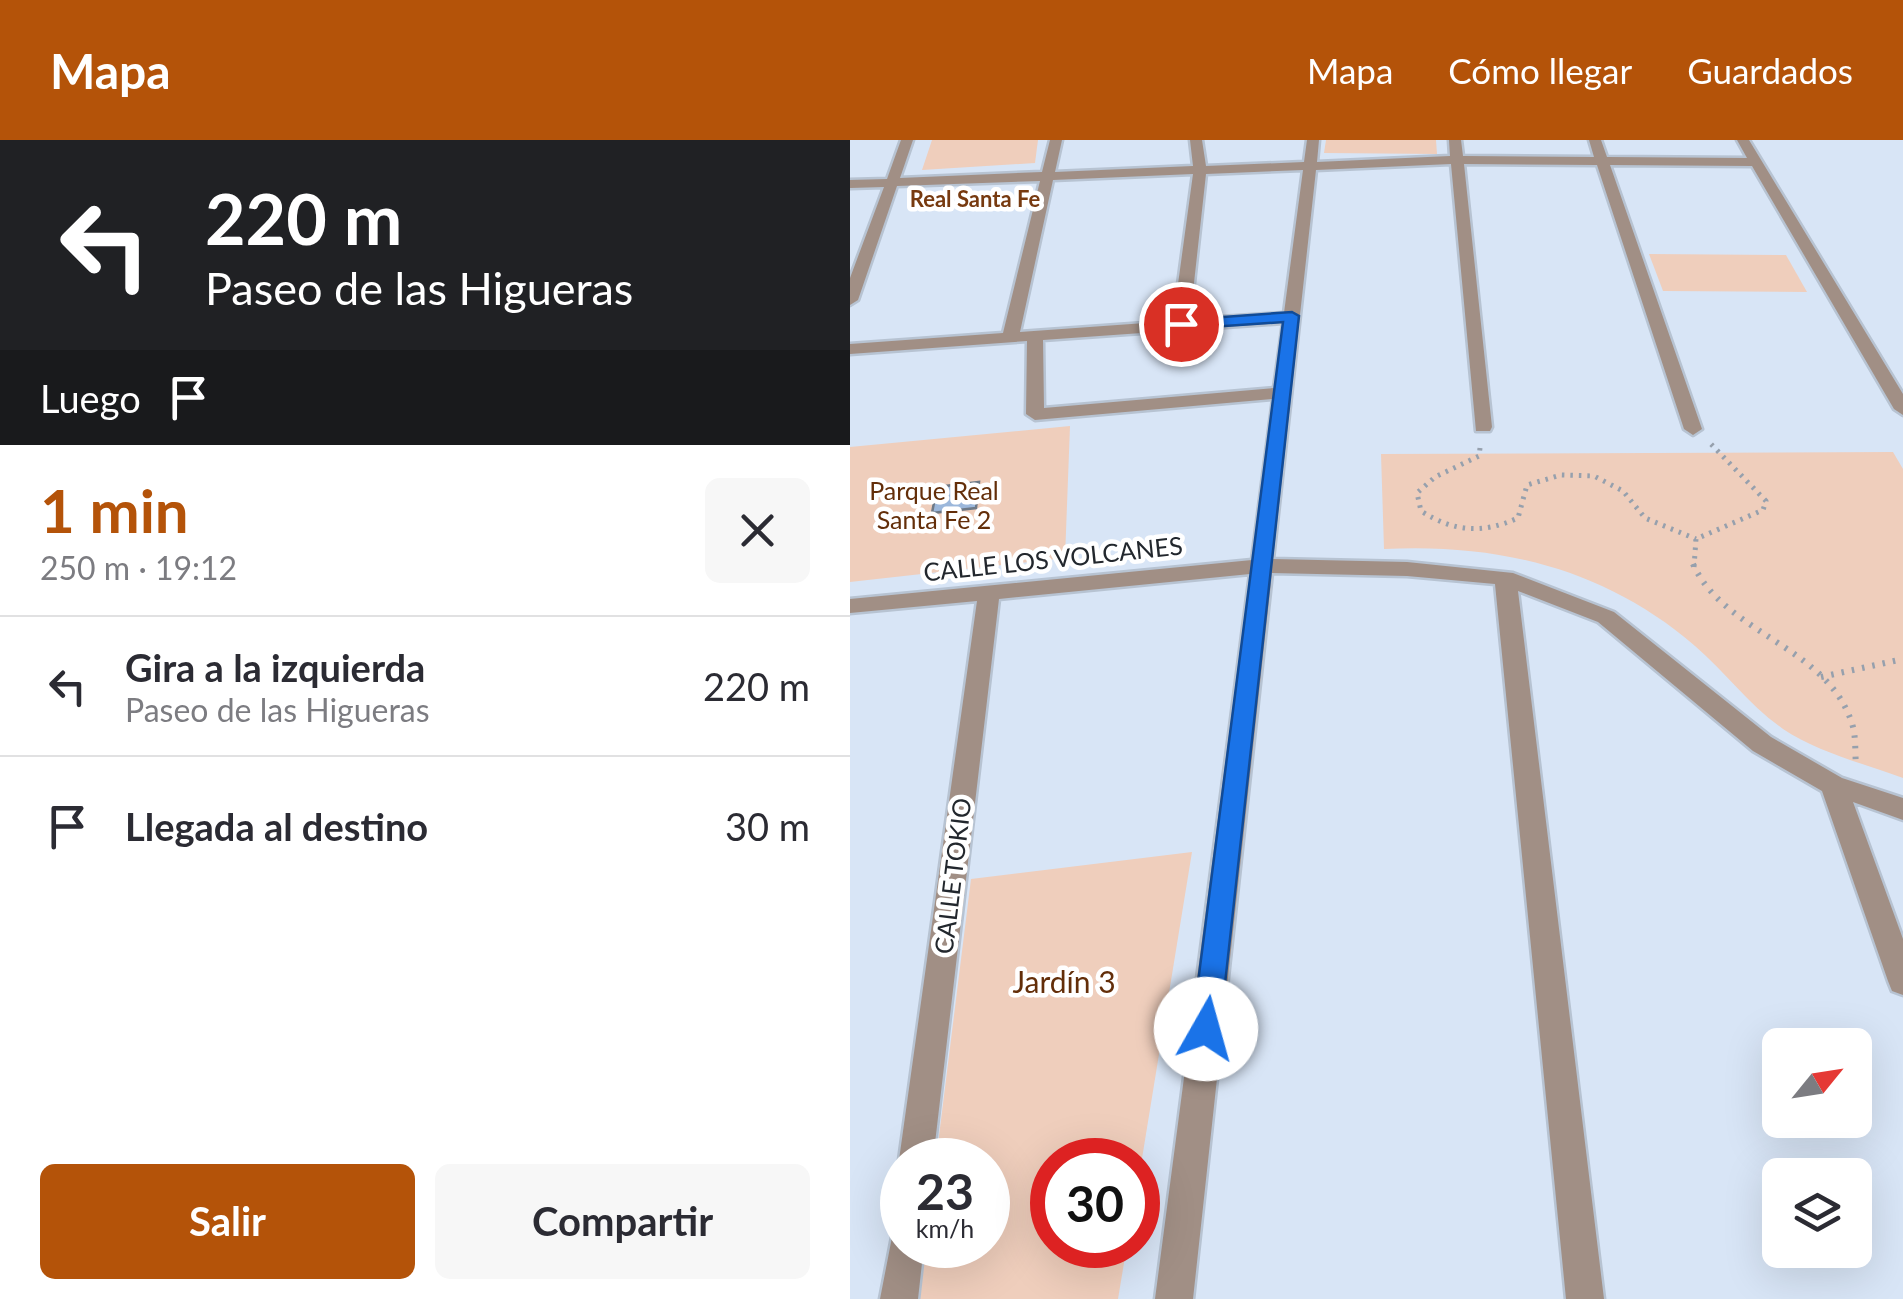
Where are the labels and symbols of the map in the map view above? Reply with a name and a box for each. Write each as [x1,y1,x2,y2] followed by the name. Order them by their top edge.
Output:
[910,185,1040,212] district label: Real Santa Fe
[1139,282,1224,367] pin
[869,475,999,534] park label: Parque Real Santa Fe 2
[922,529,1184,587] street label: CALLE LOS VOLCANES
[928,796,976,956] street label: CALLE TOKIO
[1012,963,1116,999] park label: Jardín 3
[1154,977,1258,1081] position arrow
[1762,1028,1872,1138] north arrow
[1030,1138,1160,1268] speed limit sign: 30

